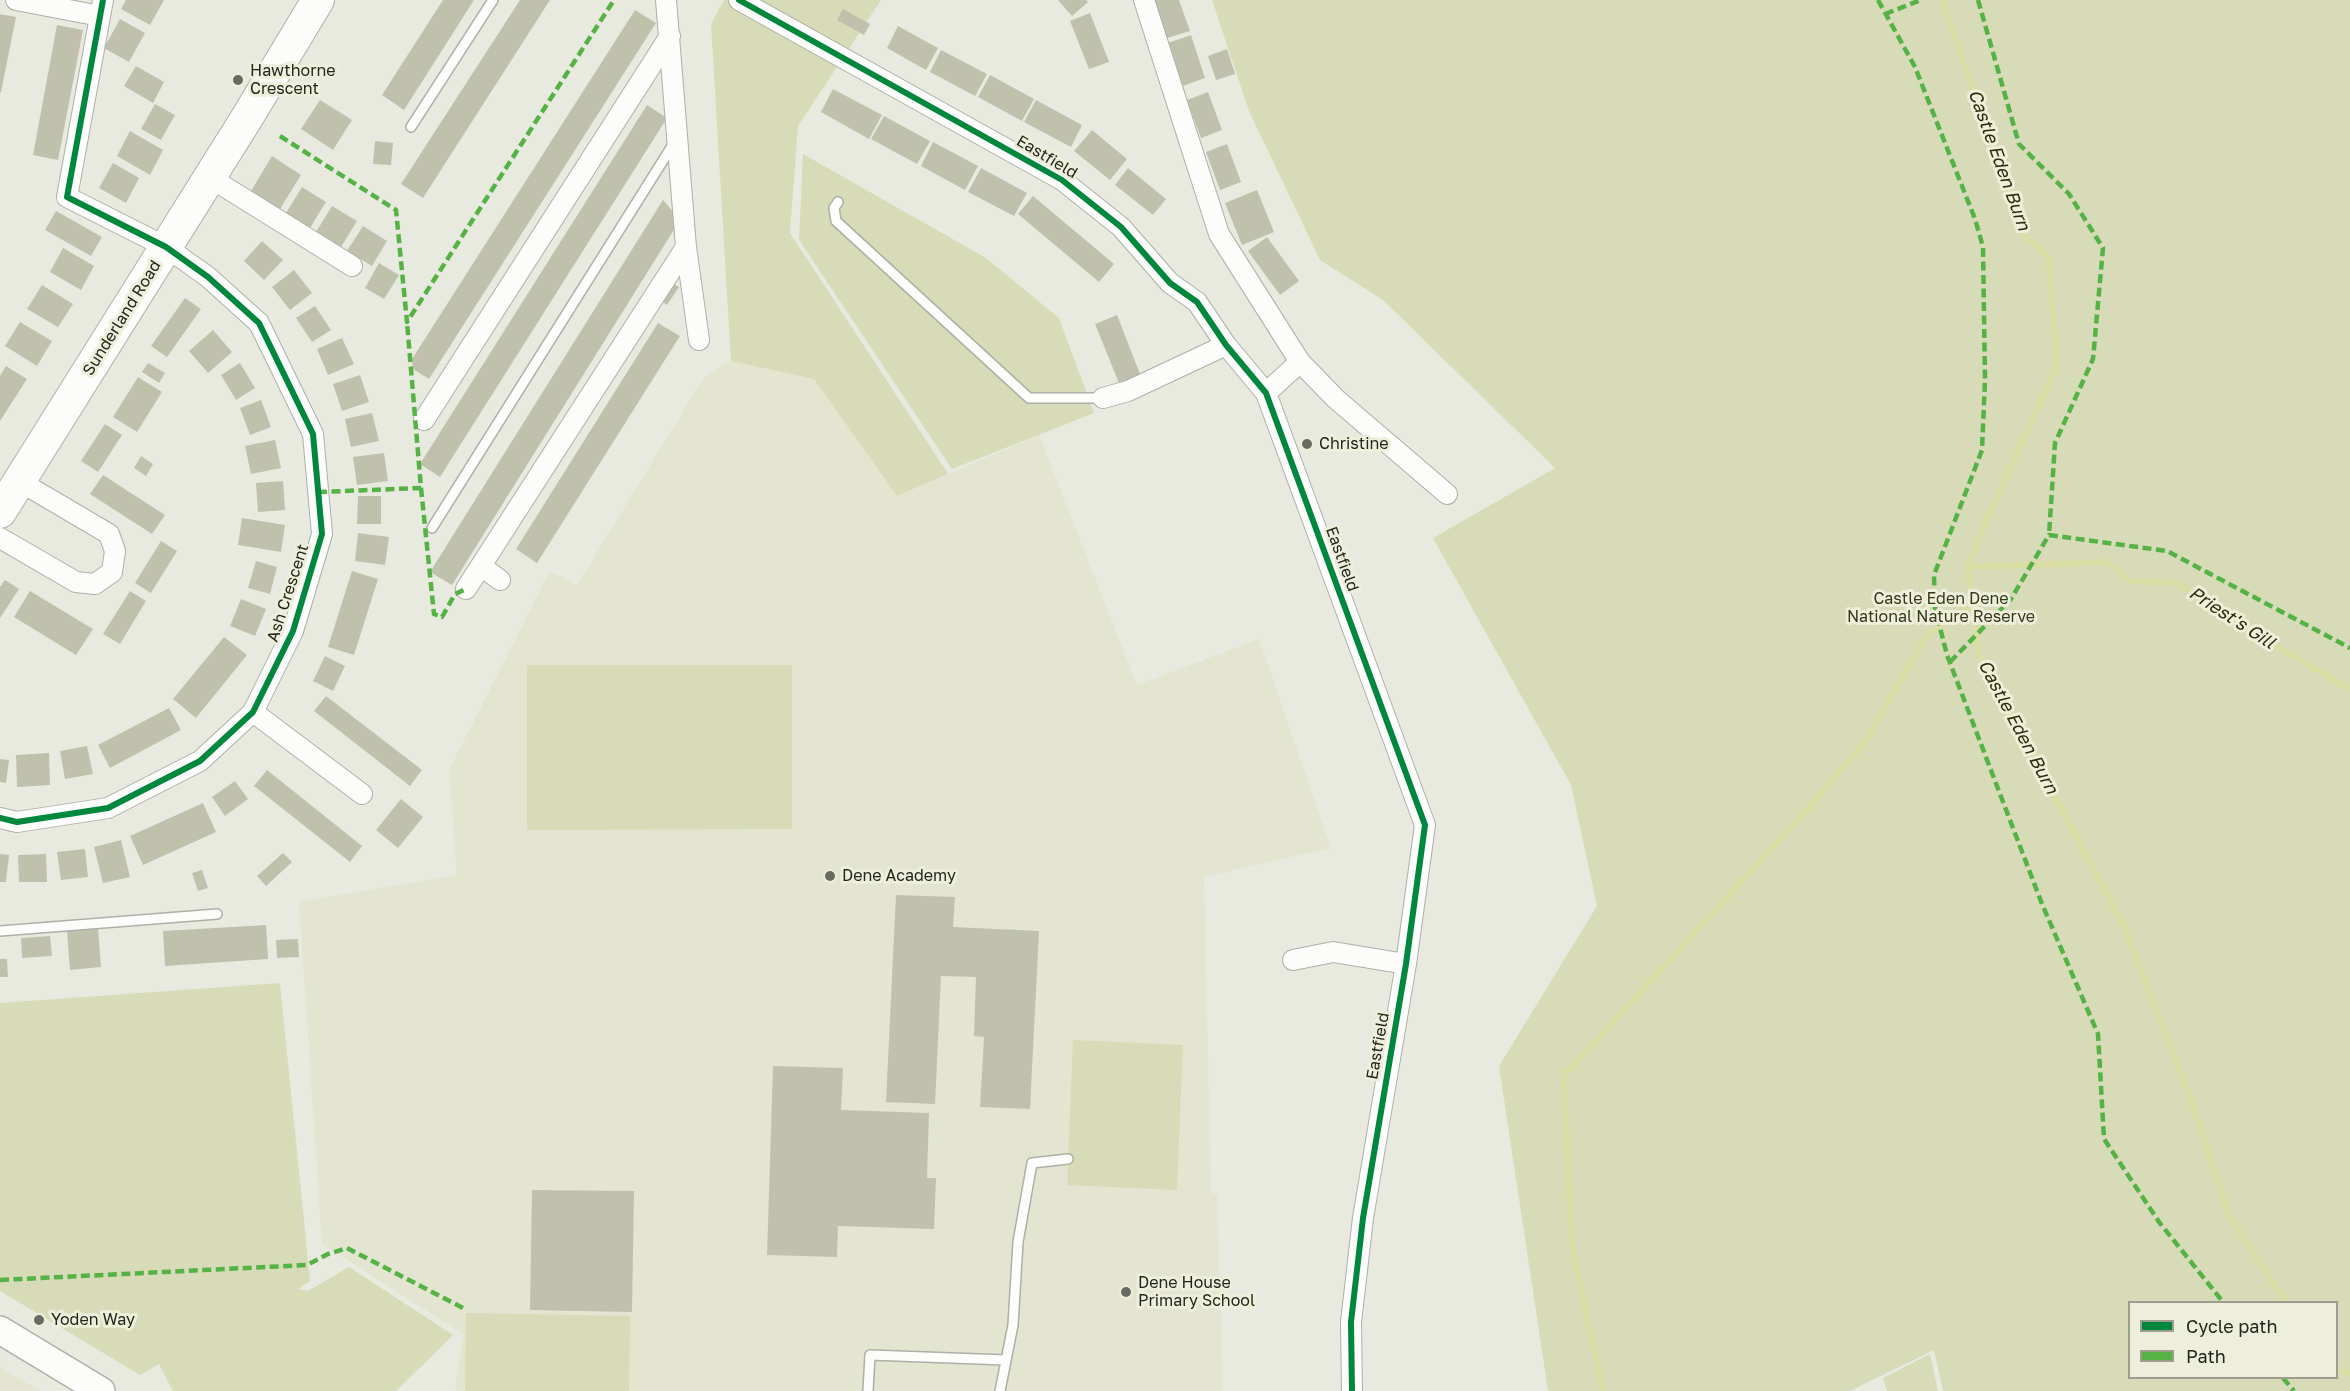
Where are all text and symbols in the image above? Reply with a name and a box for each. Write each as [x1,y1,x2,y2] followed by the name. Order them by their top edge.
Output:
[250,61,336,99] place label: Hawthorne Crescent
[231,73,245,87] marker: Hawthorne Crescent
[1963,86,2035,234] water label: Castle Eden Burn
[1013,131,1081,183] street label: Eastfield
[79,257,165,379] street label: Sunderland Road
[1319,434,1389,454] place label: Christine
[1300,437,1314,451] marker: Christine
[1321,524,1363,594] street label: Eastfield
[263,542,313,644] street label: Ash Crescent
[2185,582,2279,654] water label: Priest's Gill
[1847,589,2035,627] park label: Castle Eden Dene National Nature Reserve
[1974,656,2062,798] water label: Castle Eden Burn
[842,866,956,886] place label: Dene Academy
[823,869,837,883] marker: Dene Academy
[1363,1011,1393,1081] street label: Eastfield
[1138,1273,1255,1311] place label: Dene House Primary School
[1119,1285,1133,1299] marker: Dene House Primary School
[2128,1301,2338,1379] legend
[51,1310,135,1330] place label: Yoden Way
[32,1313,46,1327] marker: Yoden Way
[2186,1315,2278,1337] text: Cycle path
[2186,1345,2226,1367] text: Path

